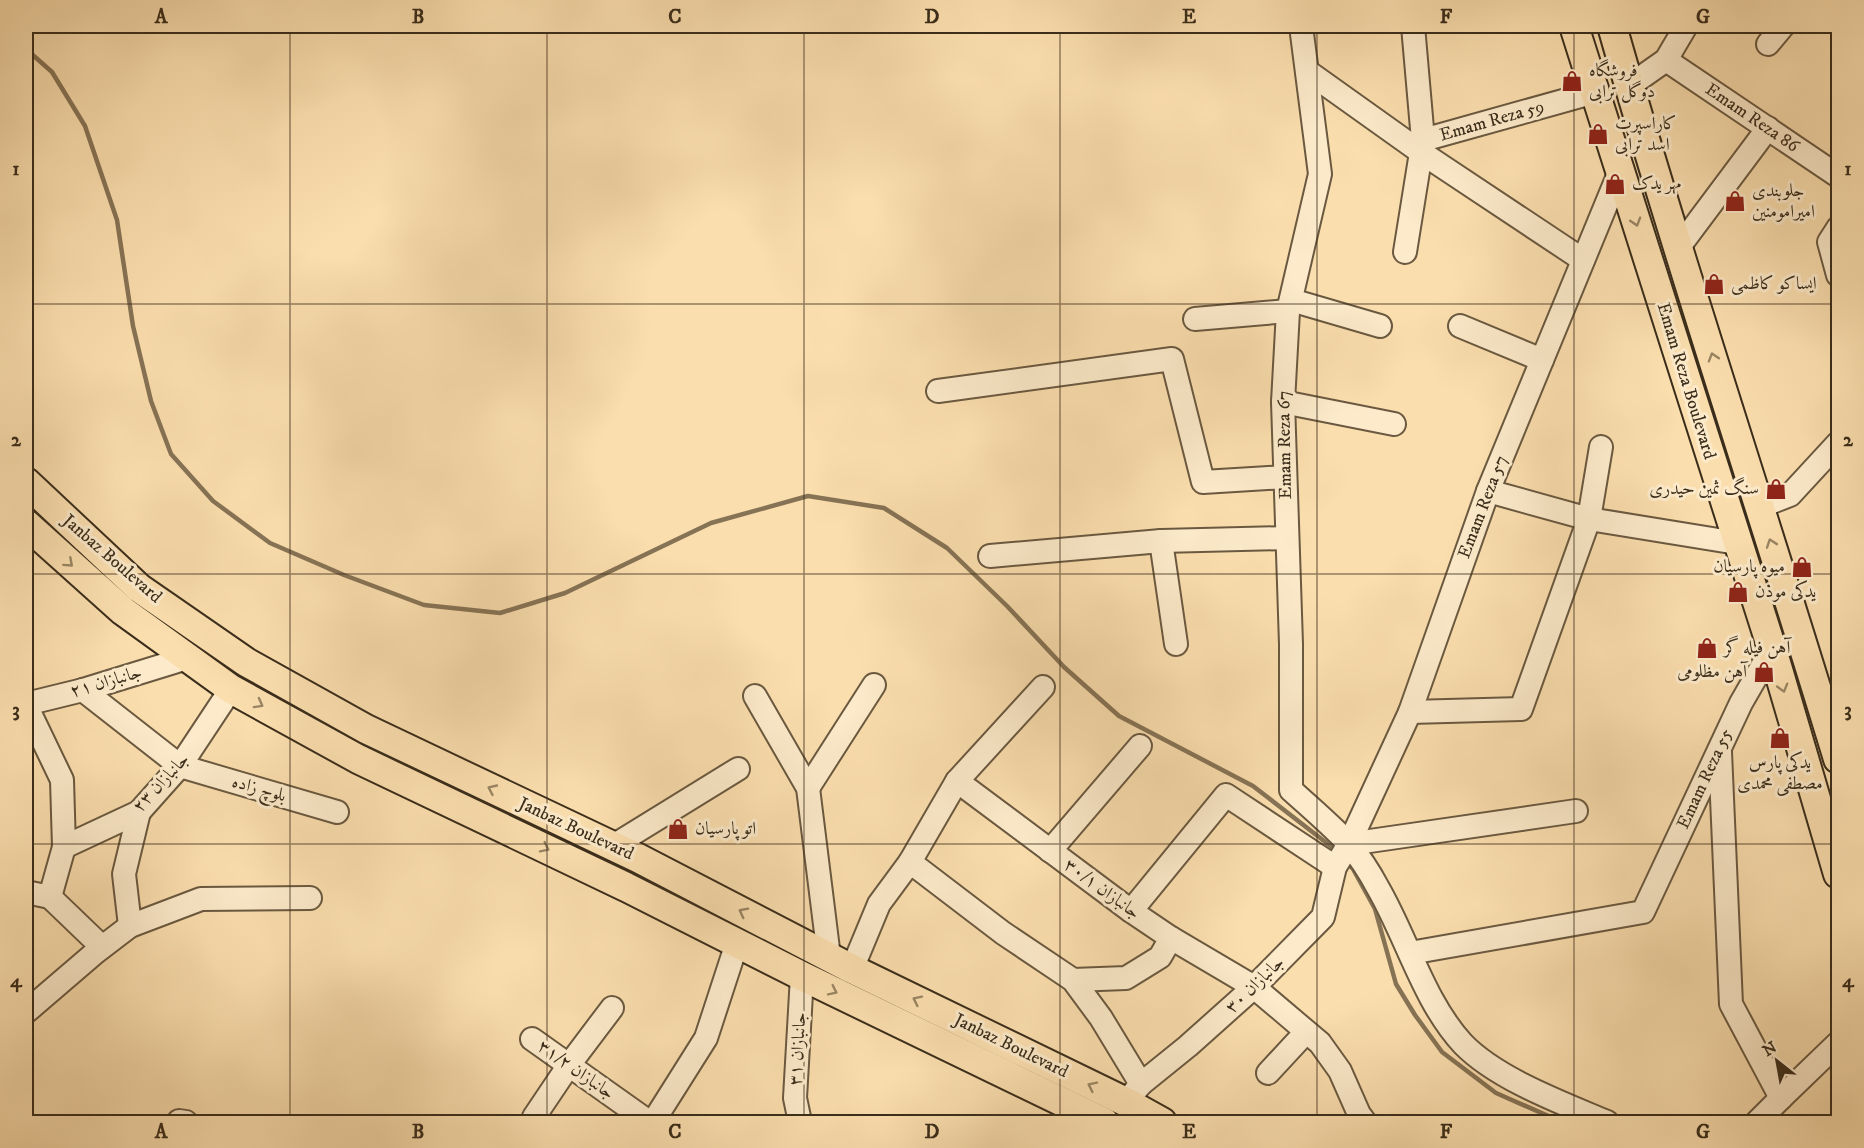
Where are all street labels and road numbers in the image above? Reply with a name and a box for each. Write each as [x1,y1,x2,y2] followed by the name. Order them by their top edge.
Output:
[1701,79,1804,158] street label: Emam Reza 86
[1437,96,1547,146] street label: Emam Reza 59
[1652,300,1720,462] street label: Emam Reza Boulevard
[1273,390,1297,500] street label: Emam Reza 67
[1453,452,1513,562] street label: Emam Reza 57
[56,509,166,608] street label: Janbaz Boulevard
[68,661,144,703] street label: جانبازان ۲۱
[1672,725,1738,833] street label: Emam Reza 55
[128,749,194,817] street label: جانبازان ۲۳
[228,771,289,811] street label: بلوچ زاده
[513,792,637,865] street label: Janbaz Boulevard
[1060,854,1144,924] street label: جانبازان ۳۰/۱
[1221,952,1289,1018] street label: جانبازان ۳۰
[948,1008,1072,1083] street label: Janbaz Boulevard
[784,1012,812,1086] street label: جانبازان ۳۱
[533,1036,619,1104] street label: جانبازان ۳۱/۲

